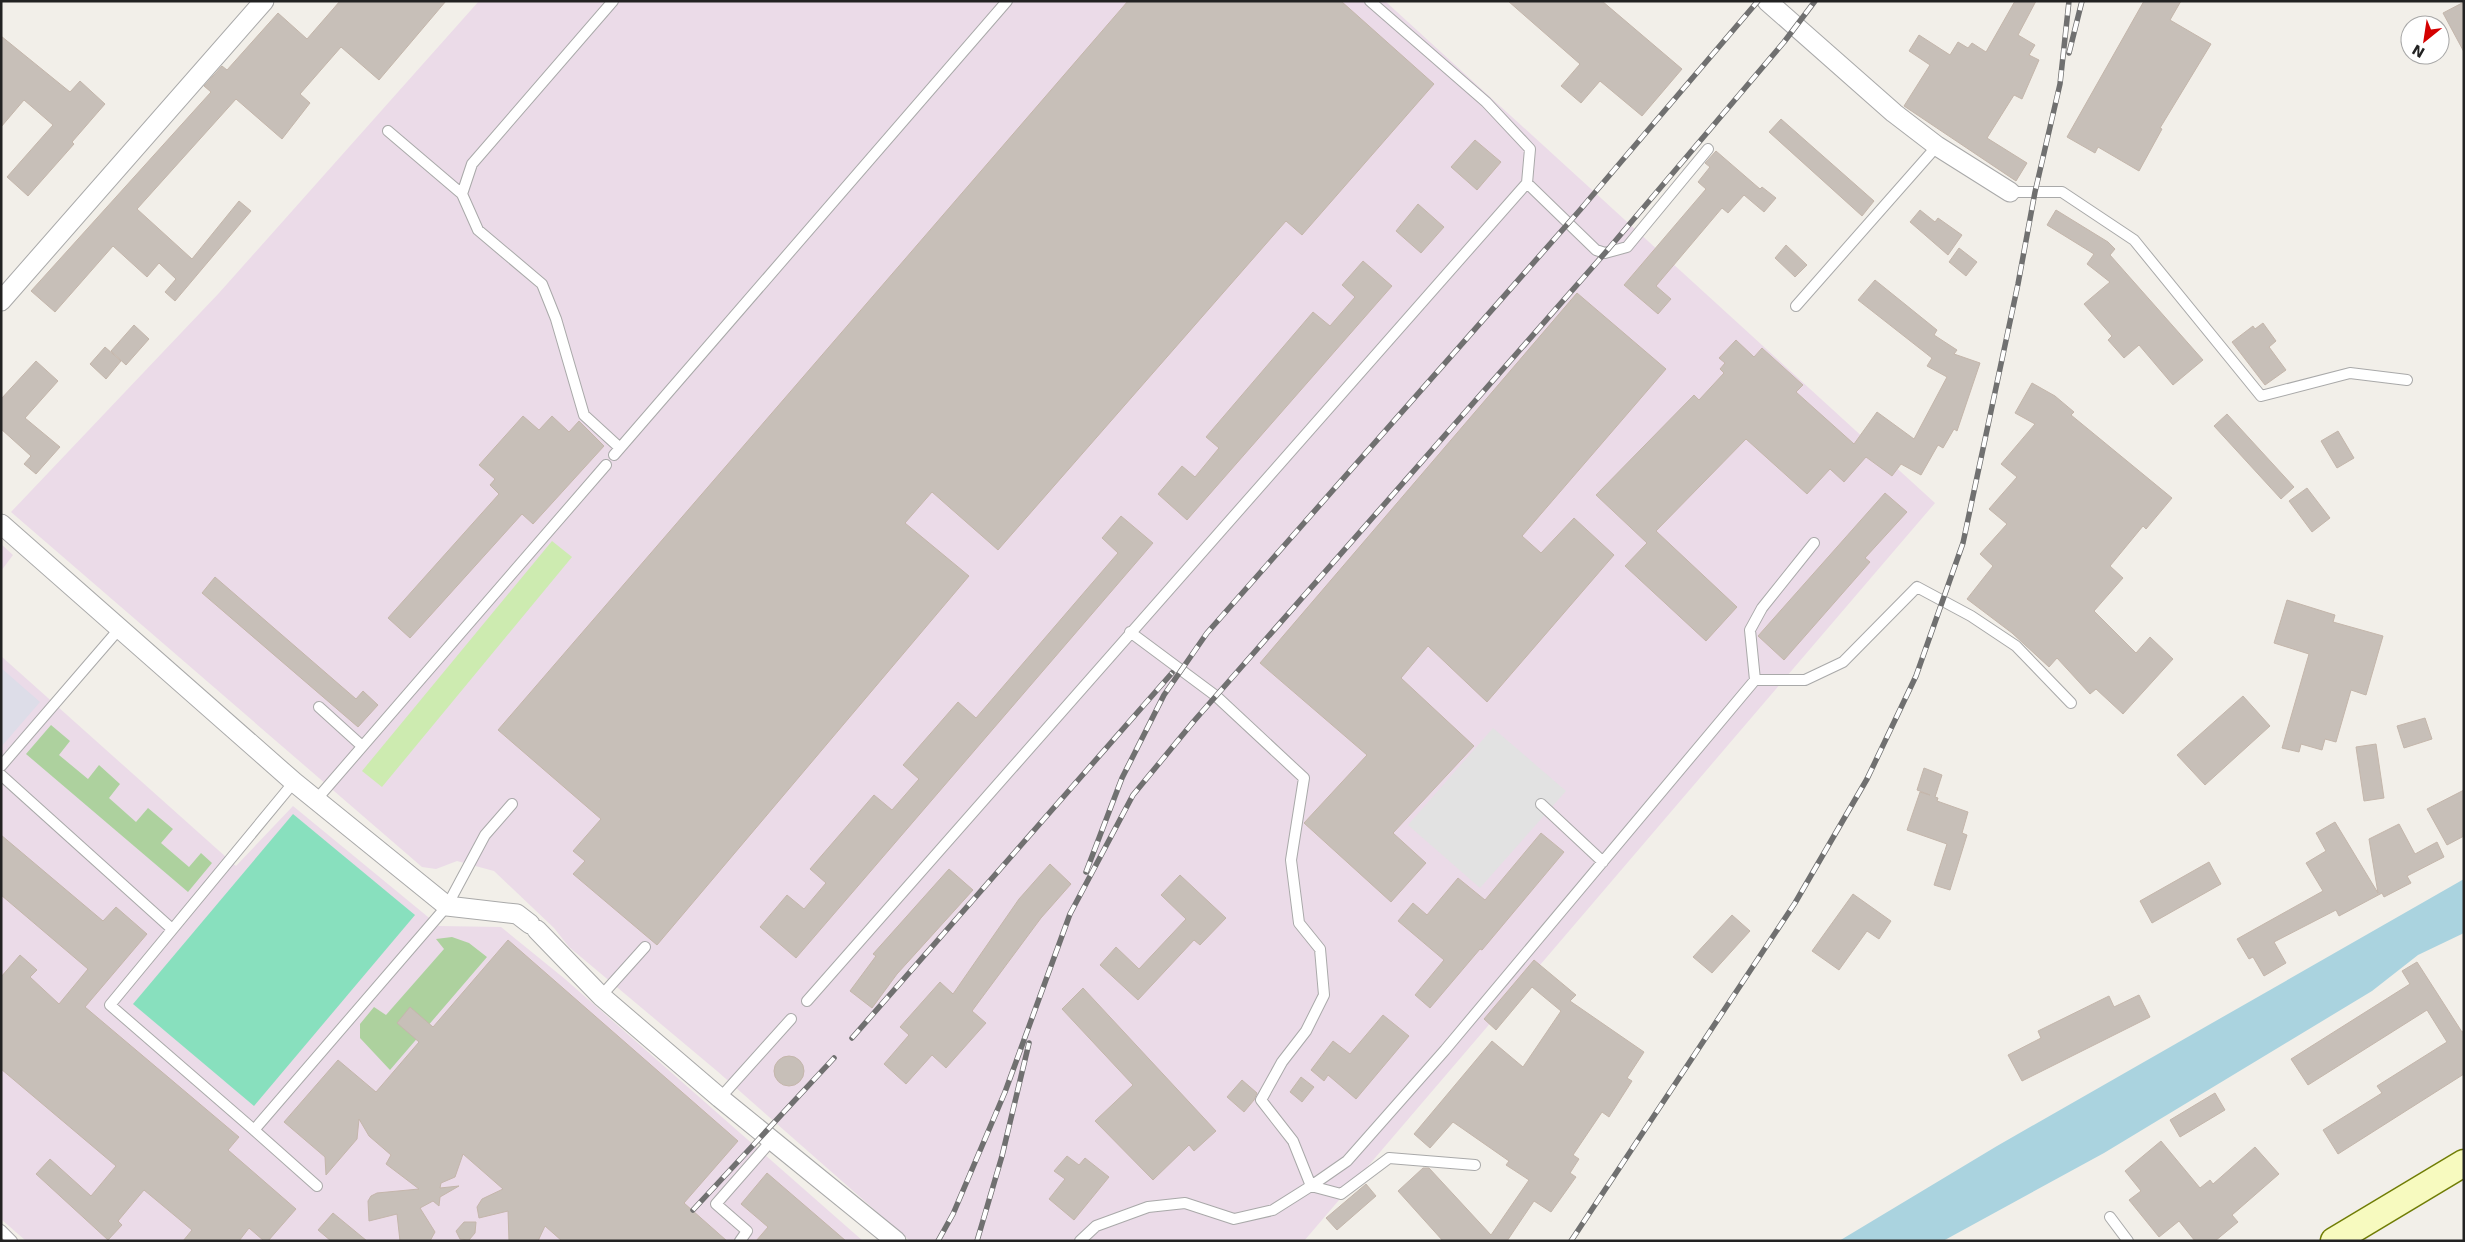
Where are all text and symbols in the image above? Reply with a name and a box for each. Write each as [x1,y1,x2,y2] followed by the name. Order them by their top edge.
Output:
[2400,15,2450,65] north arrow
[2409,41,2428,61] text: N

